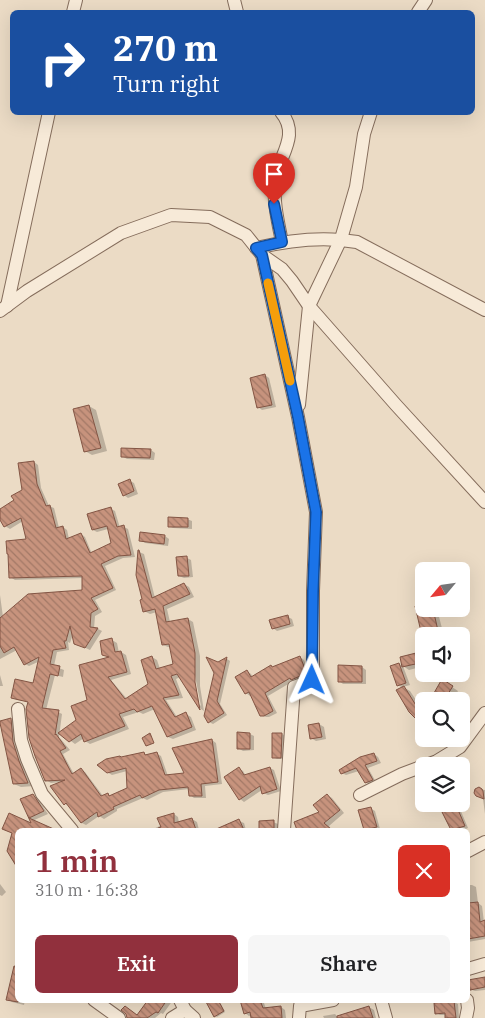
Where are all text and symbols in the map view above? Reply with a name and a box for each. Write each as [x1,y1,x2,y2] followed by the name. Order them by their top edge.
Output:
[113,25,218,71] text: 270 m
[30,30,95,95] icon: right
[113,69,220,98] text: Turn right
[253,153,295,204] pin
[260,160,288,188] icon: arrive
[415,562,470,618] north arrow
[415,562,470,812] map controls
[415,627,470,682] button: sound
[285,653,337,705] position arrow
[415,692,470,747] button: search
[415,757,470,812] button: layers
[35,841,118,880] text: 1 min
[398,845,450,897] button: close
[35,880,138,900] text: 310 m · 16:38
[35,935,238,993] button: Exit
[248,935,450,993] button: Share

